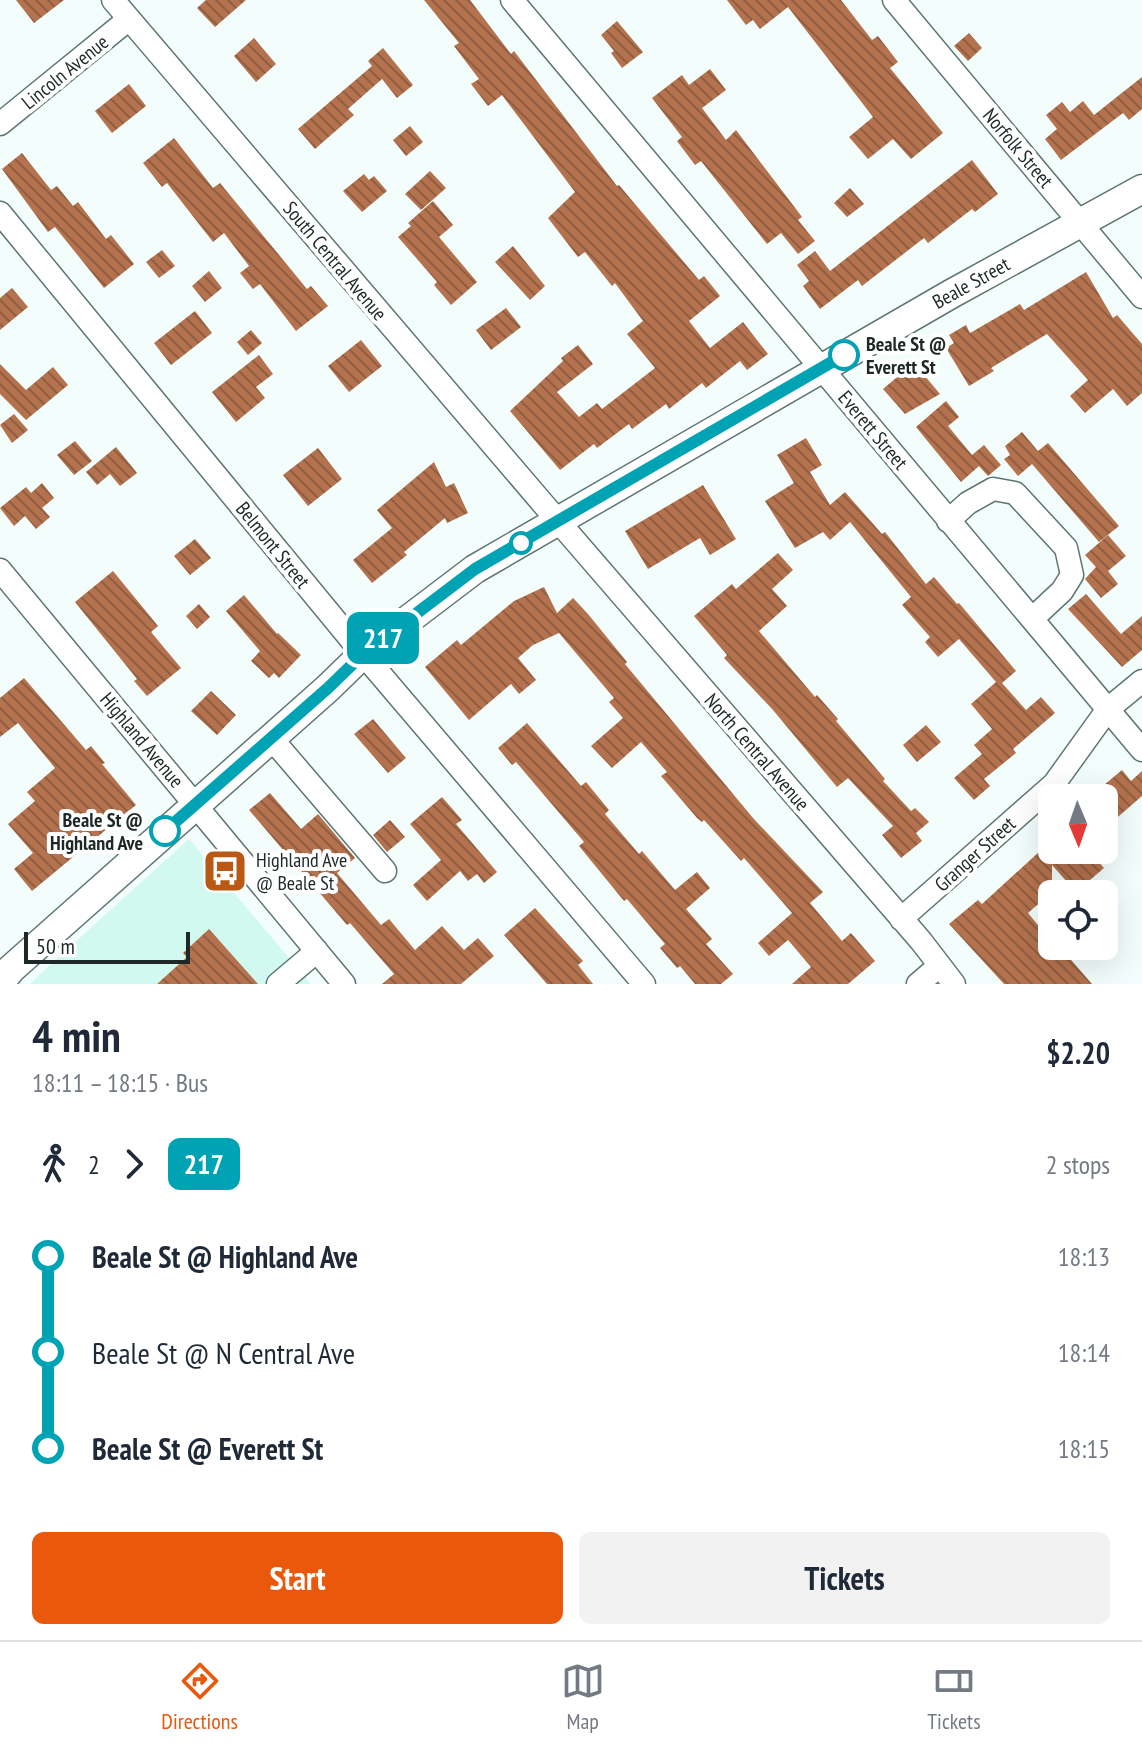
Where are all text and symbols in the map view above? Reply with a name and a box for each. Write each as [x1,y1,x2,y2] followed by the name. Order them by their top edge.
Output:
[16,29,114,115] street label: Lincoln Avenue
[977,103,1059,194] street label: Norfolk Street
[277,196,393,326] street label: South Central Avenue
[928,251,1015,315] street label: Beale Street
[866,331,946,380] place label: Beale St @ Everett St
[829,340,859,370] marker: Beale St @ Everett St
[833,385,914,475] street label: Everett Street
[230,496,316,594] street label: Belmont Street
[510,532,532,554] unlabelled marker
[337,612,429,664] line badge: 217
[363,619,403,656] text: 217
[94,687,190,793] street label: Highland Avenue
[699,688,815,816] street label: North Central Avenue
[1038,784,1118,864] north arrow
[1038,784,1118,960] map controls
[50,807,143,856] place label: Beale St @ Highland Ave
[929,811,1021,897] street label: Granger Street
[150,816,180,846] marker: Beale St @ Highland Ave
[201,847,249,895] bus stop icon: Highland Ave @ Beale St
[256,847,347,896] place label: Highland Ave @ Beale St
[1038,880,1118,960] button: locate
[24,928,190,964] scale bar
[36,932,75,960] text: 50 m
[32,1007,121,1064] text: 4 min
[1046,1033,1110,1072] text: $2.20
[32,1066,208,1099] text: 18:11 – 18:15 · Bus
[32,1142,76,1186] icon: walk
[112,1142,156,1186] icon: forward
[184,1145,224,1182] text: 217
[88,1148,100,1181] text: 2
[1046,1148,1110,1181] text: 2 stops
[92,1237,358,1276] text: Beale St @ Highland Ave
[1058,1240,1110,1273] text: 18:13
[92,1333,355,1372] text: Beale St @ N Central Ave
[1058,1336,1110,1369] text: 18:14
[92,1429,323,1468] text: Beale St @ Everett St
[1058,1432,1110,1465] text: 18:15
[32,1532,563,1624] button: Start
[579,1532,1110,1624] button: Tickets
[161,1659,238,1735] tab: Directions
[561,1659,605,1735] tab: Map
[927,1659,981,1735] tab: Tickets

